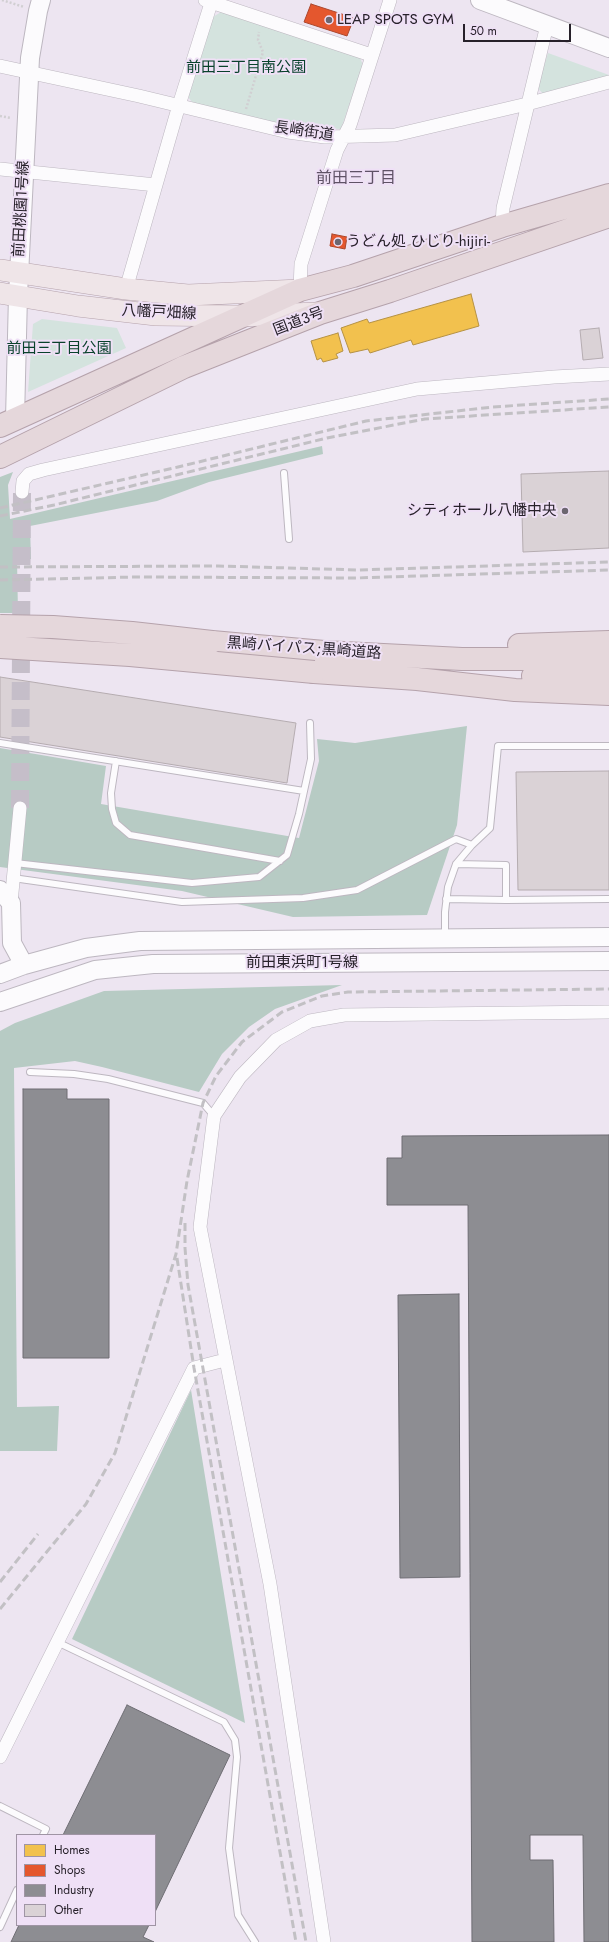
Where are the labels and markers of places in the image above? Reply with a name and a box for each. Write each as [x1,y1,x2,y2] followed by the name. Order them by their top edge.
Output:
[337,11,454,29] place label: LEAP SPOTS GYM
[324,15,334,25] marker: LEAP SPOTS GYM
[346,233,490,251] place label: うどん処 ひじり-hijiri-
[333,237,343,247] marker: うどん処 ひじり-hijiri-
[407,502,557,520] place label: シティホール八幡中央
[560,506,570,516] marker: シティホール八幡中央

